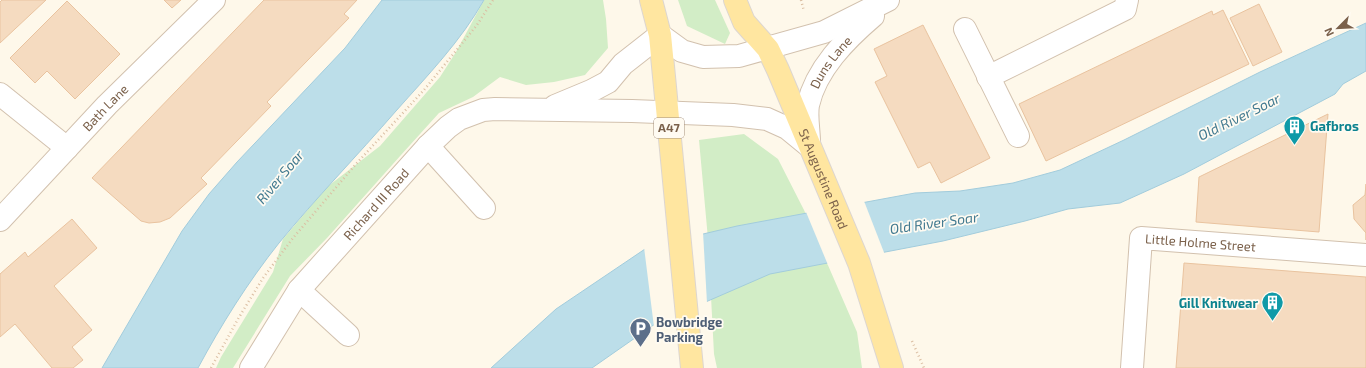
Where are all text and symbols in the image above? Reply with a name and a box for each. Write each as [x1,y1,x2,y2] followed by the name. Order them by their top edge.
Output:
[1318,8,1358,48] north arrow
[1321,26,1336,39] text: N
[806,32,855,91] street label: Duns Lane
[79,81,131,134] street label: Bath Lane
[1195,89,1283,144] water label: Old River Soar
[1282,113,1308,146] building icon: Gafbros
[654,118,684,138] road number: A47
[1310,118,1359,134] place label: Gafbros
[795,126,852,231] street label: St Augustine Road
[252,146,307,207] water label: River Soar
[340,165,412,243] street label: Richard III Road
[889,208,980,237] water label: Old River Soar
[1145,230,1256,255] street label: Little Holme Street
[1260,290,1286,323] building icon: Gill Knitwear
[1179,295,1258,311] place label: Gill Knitwear
[656,314,722,345] place label: Bowbridge Parking
[627,316,653,349] parking icon: Bowbridge Parking

